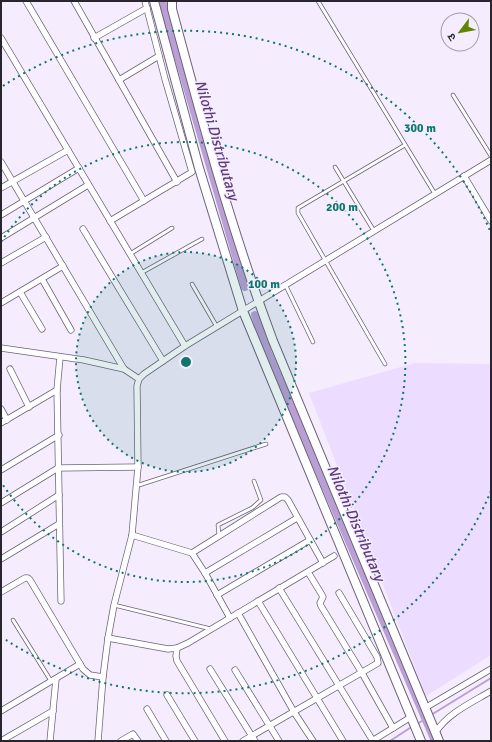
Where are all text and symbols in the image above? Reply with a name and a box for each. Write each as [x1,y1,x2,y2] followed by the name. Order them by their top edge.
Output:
[440,12,480,52] north arrow
[444,30,459,43] text: उ
[191,78,243,204] water label: Nilothi Distributary
[404,121,436,136] text: 300 m
[326,200,358,215] text: 200 m
[248,277,280,292] text: 100 m
[179,355,193,369] centre of rings
[323,462,389,586] water label: Nilothi Distributary

